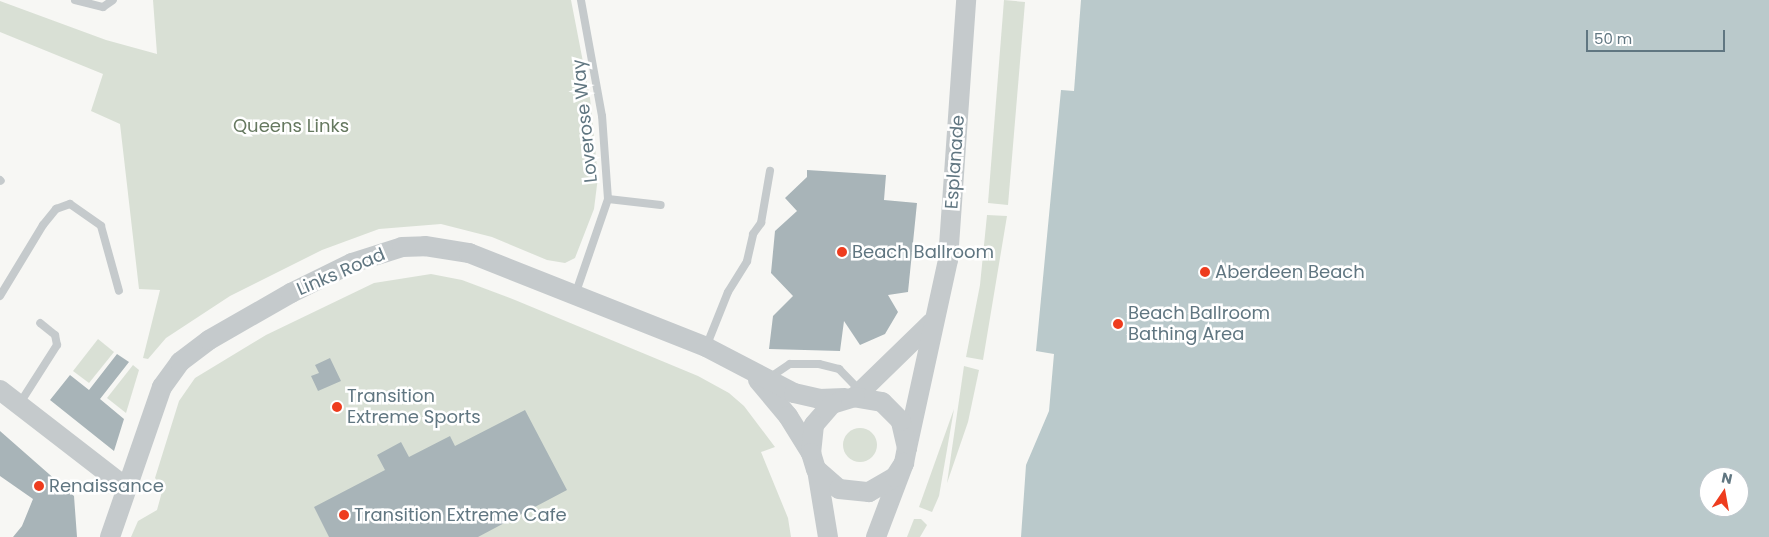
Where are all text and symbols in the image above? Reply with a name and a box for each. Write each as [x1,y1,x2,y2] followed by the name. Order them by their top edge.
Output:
[1589,20,1728,52] scale bar
[1594,28,1632,49] text: 50 m
[568,58,602,184] street label: Loverose Way
[941,114,969,210] street label: Esplanade
[233,115,349,137] park label: Queens Links
[852,241,994,263] place label: Beach Ballroom
[294,244,388,300] street label: Links Road
[836,246,848,258] marker: Beach Ballroom
[1215,261,1365,283] place label: Aberdeen Beach
[1199,266,1211,278] marker: Aberdeen Beach
[1128,303,1270,346] place label: Beach Ballroom Bathing Area
[1112,318,1124,330] marker: Beach Ballroom Bathing Area
[347,386,481,428] place label: Transition Extreme Sports
[331,401,343,413] marker: Transition Extreme Sports
[1699,467,1749,517] north arrow
[1720,467,1734,489] text: N
[49,475,164,497] place label: Renaissance
[33,480,45,492] marker: Renaissance
[354,504,567,526] place label: Transition Extreme Cafe
[338,509,350,521] marker: Transition Extreme Cafe

